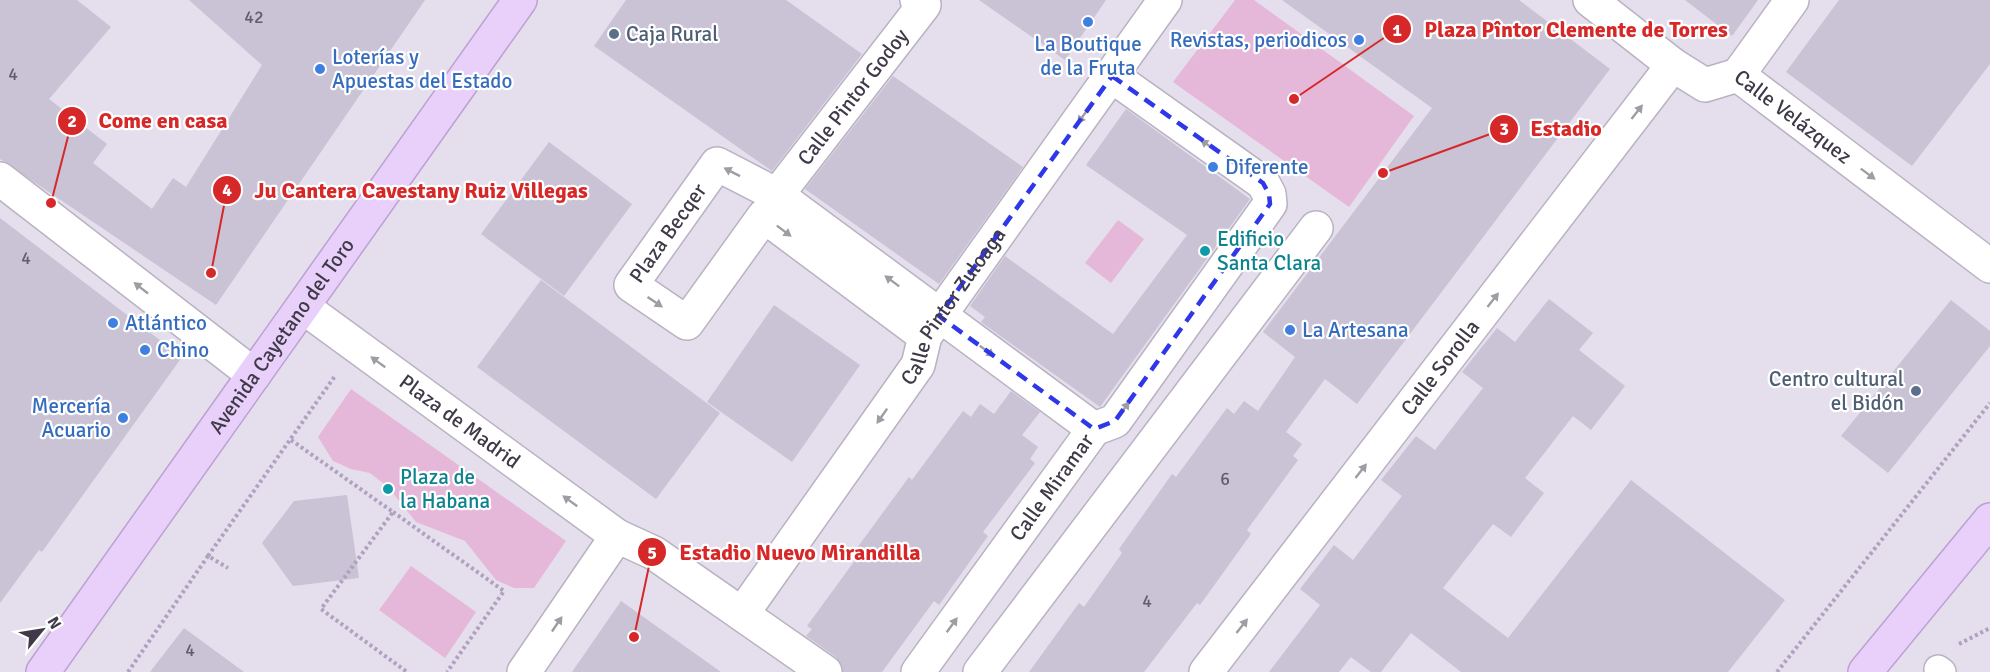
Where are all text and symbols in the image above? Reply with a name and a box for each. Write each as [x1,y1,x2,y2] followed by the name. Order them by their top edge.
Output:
[244,6,264,28] house number: 42
[1382,9,1739,49] callout: Plaza Pîntor Clemente de Torres
[1081,15,1095,29] marker: La Boutique de la Fruta
[1424,16,1728,43] text: Plaza Pîntor Clemente de Torres
[1392,19,1402,41] text: 1
[626,21,718,47] place label: Caja Rural
[792,23,914,170] street label: Calle Pintor Godoy
[607,27,621,41] marker: Caja Rural
[1170,27,1347,53] place label: Revistas, periodicos
[1034,31,1142,81] place label: La Boutique de la Fruta
[1352,33,1366,47] marker: Revistas, periodicos
[332,44,512,94] place label: Loterías y Apuestas del Estado
[313,62,327,76] marker: Loterías y Apuestas del Estado
[8,63,18,85] house number: 4
[1729,64,1857,169] street label: Calle Velázquez
[57,101,240,141] callout: Come en casa
[1631,104,1644,120] one-way arrow
[99,107,227,134] text: Come en casa
[1077,108,1089,124] one-way arrow
[1489,109,1614,149] callout: Estadio
[67,110,77,132] text: 2
[1530,115,1602,142] text: Estadio
[1499,118,1509,140] text: 3
[1201,139,1217,151] one-way arrow
[1225,154,1309,180] place label: Diferente
[1206,160,1220,174] marker: Diferente
[723,167,740,177] one-way arrow
[1860,167,1876,180] one-way arrow
[212,170,599,210] callout: Ju Cantera Cavestany Ruiz Villegas
[254,177,588,204] text: Ju Cantera Cavestany Ruiz Villegas
[624,178,712,288] street label: Plaza Becqer
[222,179,232,201] text: 4
[895,223,1011,390] street label: Calle Pintor Zuloaga
[776,225,792,237] one-way arrow
[1217,226,1321,276] place label: Edificio Santa Clara
[203,233,360,439] street label: Avenida Cayetano del Toro
[1198,244,1212,258] marker: Edificio Santa Clara
[21,247,31,269] house number: 4
[885,275,901,287] one-way arrow
[133,281,149,294] one-way arrow
[1486,292,1499,308] one-way arrow
[647,296,663,307] one-way arrow
[125,310,207,336] place label: Atlántico
[1395,315,1485,421] street label: Calle Sorolla
[106,316,120,330] marker: Atlántico
[1302,317,1409,343] place label: La Artesana
[1283,323,1297,337] marker: La Artesana
[157,337,209,363] place label: Chino
[138,343,152,357] marker: Chino
[979,344,994,356] one-way arrow
[371,356,387,368] one-way arrow
[1769,366,1904,416] place label: Centro cultural el Bidón
[394,369,525,474] street label: Plaza de Madrid
[1909,384,1923,398] marker: Centro cultural el Bidón
[31,393,111,443] place label: Mercería Acuario
[1117,401,1129,416] one-way arrow
[876,408,888,424] one-way arrow
[116,411,130,425] marker: Mercería Acuario
[1004,428,1099,546] street label: Calle Miramar
[1355,463,1367,479] one-way arrow
[400,464,490,514] place label: Plaza de la Habana
[1220,468,1230,490] house number: 6
[381,482,395,496] marker: Plaza de la Habana
[562,496,577,508] one-way arrow
[637,532,932,572] callout: Estadio Nuevo Mirandilla
[679,539,921,566] text: Estadio Nuevo Mirandilla
[647,542,657,564] text: 5
[1142,590,1152,612] house number: 4
[12,600,72,660] north arrow
[43,613,66,633] text: N
[551,616,563,632] one-way arrow
[946,617,958,632] one-way arrow
[1236,618,1248,634] one-way arrow
[185,639,195,661] house number: 4

